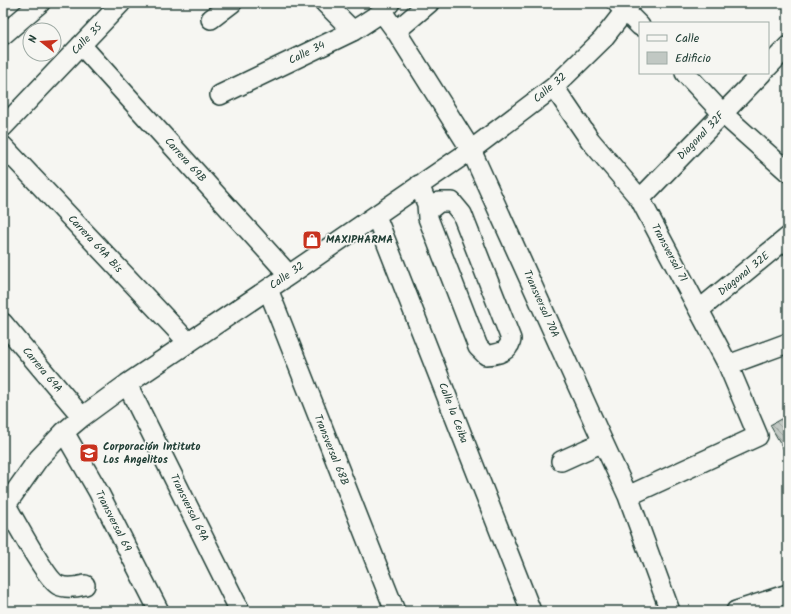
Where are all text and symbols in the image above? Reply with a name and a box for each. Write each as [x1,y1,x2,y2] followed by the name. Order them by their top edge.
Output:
[67,18,108,59] street label: Calle 35
[22,22,62,62] north arrow
[639,22,769,74] legend
[675,29,700,48] text: Calle
[24,33,43,45] text: N
[286,36,328,70] street label: Calle 34
[675,49,711,68] text: Edificio
[529,69,571,107] street label: Calle 32
[673,107,730,164] street label: Diagonal 32F
[160,133,210,187] street label: Carrera 69B
[63,211,127,277] street label: Carrera 69A Bis
[646,221,692,285] street label: Transversal 71
[301,229,323,251] shop icon: MAXIPHARMA
[326,231,393,249] place label: MAXIPHARMA
[714,247,774,301] street label: Diagonal 32E
[266,258,308,294] street label: Calle 32
[518,267,564,341] street label: Transversal 70A
[17,343,67,397] street label: Carrera 69A
[433,380,473,446] street label: Calle la Ceiba
[309,412,353,488] street label: Transversal 68B
[103,438,200,469] place label: Corporación Intituto Los Angelitos
[78,442,100,464] school or university icon: Corporación Intituto Los Angelitos
[165,471,213,545] street label: Transversal 69A
[90,487,136,555] street label: Transversal 69

